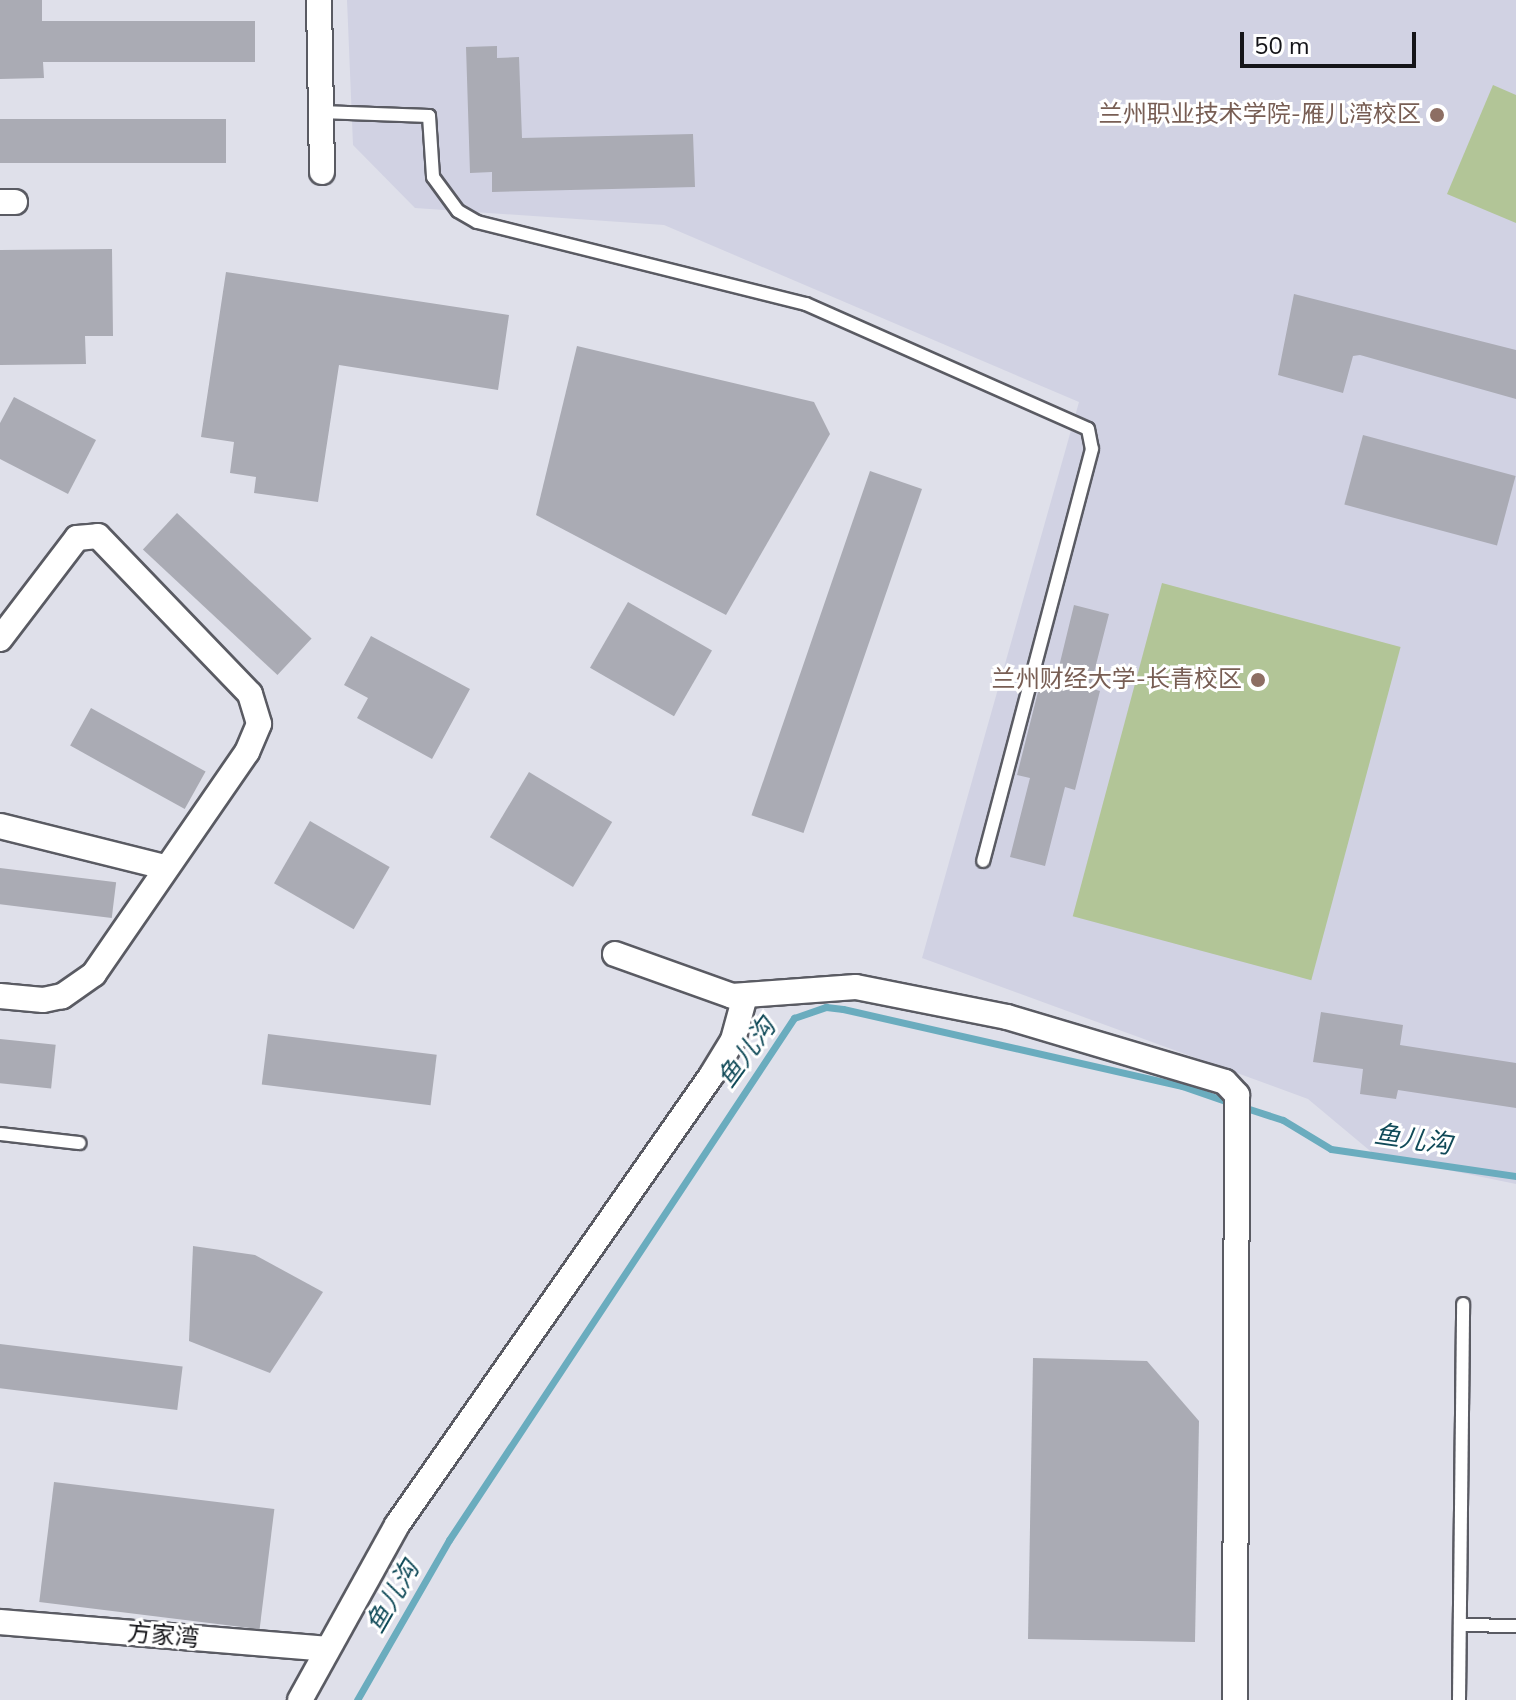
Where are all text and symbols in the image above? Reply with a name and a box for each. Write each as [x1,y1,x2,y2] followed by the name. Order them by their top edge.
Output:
[1244,16,1420,66] scale bar
[1254,30,1310,62] text: 50 m
[1099,101,1421,129] place label: 兰州职业技术学院-雁儿湾校区
[1428,106,1446,124] marker: 兰州职业技术学院-雁儿湾校区
[992,666,1242,694] place label: 兰州财经大学-长青校区
[1249,671,1267,689] marker: 兰州财经大学-长青校区
[711,1012,783,1094] water label: 鱼儿沟
[1372,1119,1454,1161] water label: 鱼儿沟
[360,1555,426,1639] water label: 鱼儿沟
[126,1619,200,1653] street label: 方家湾

